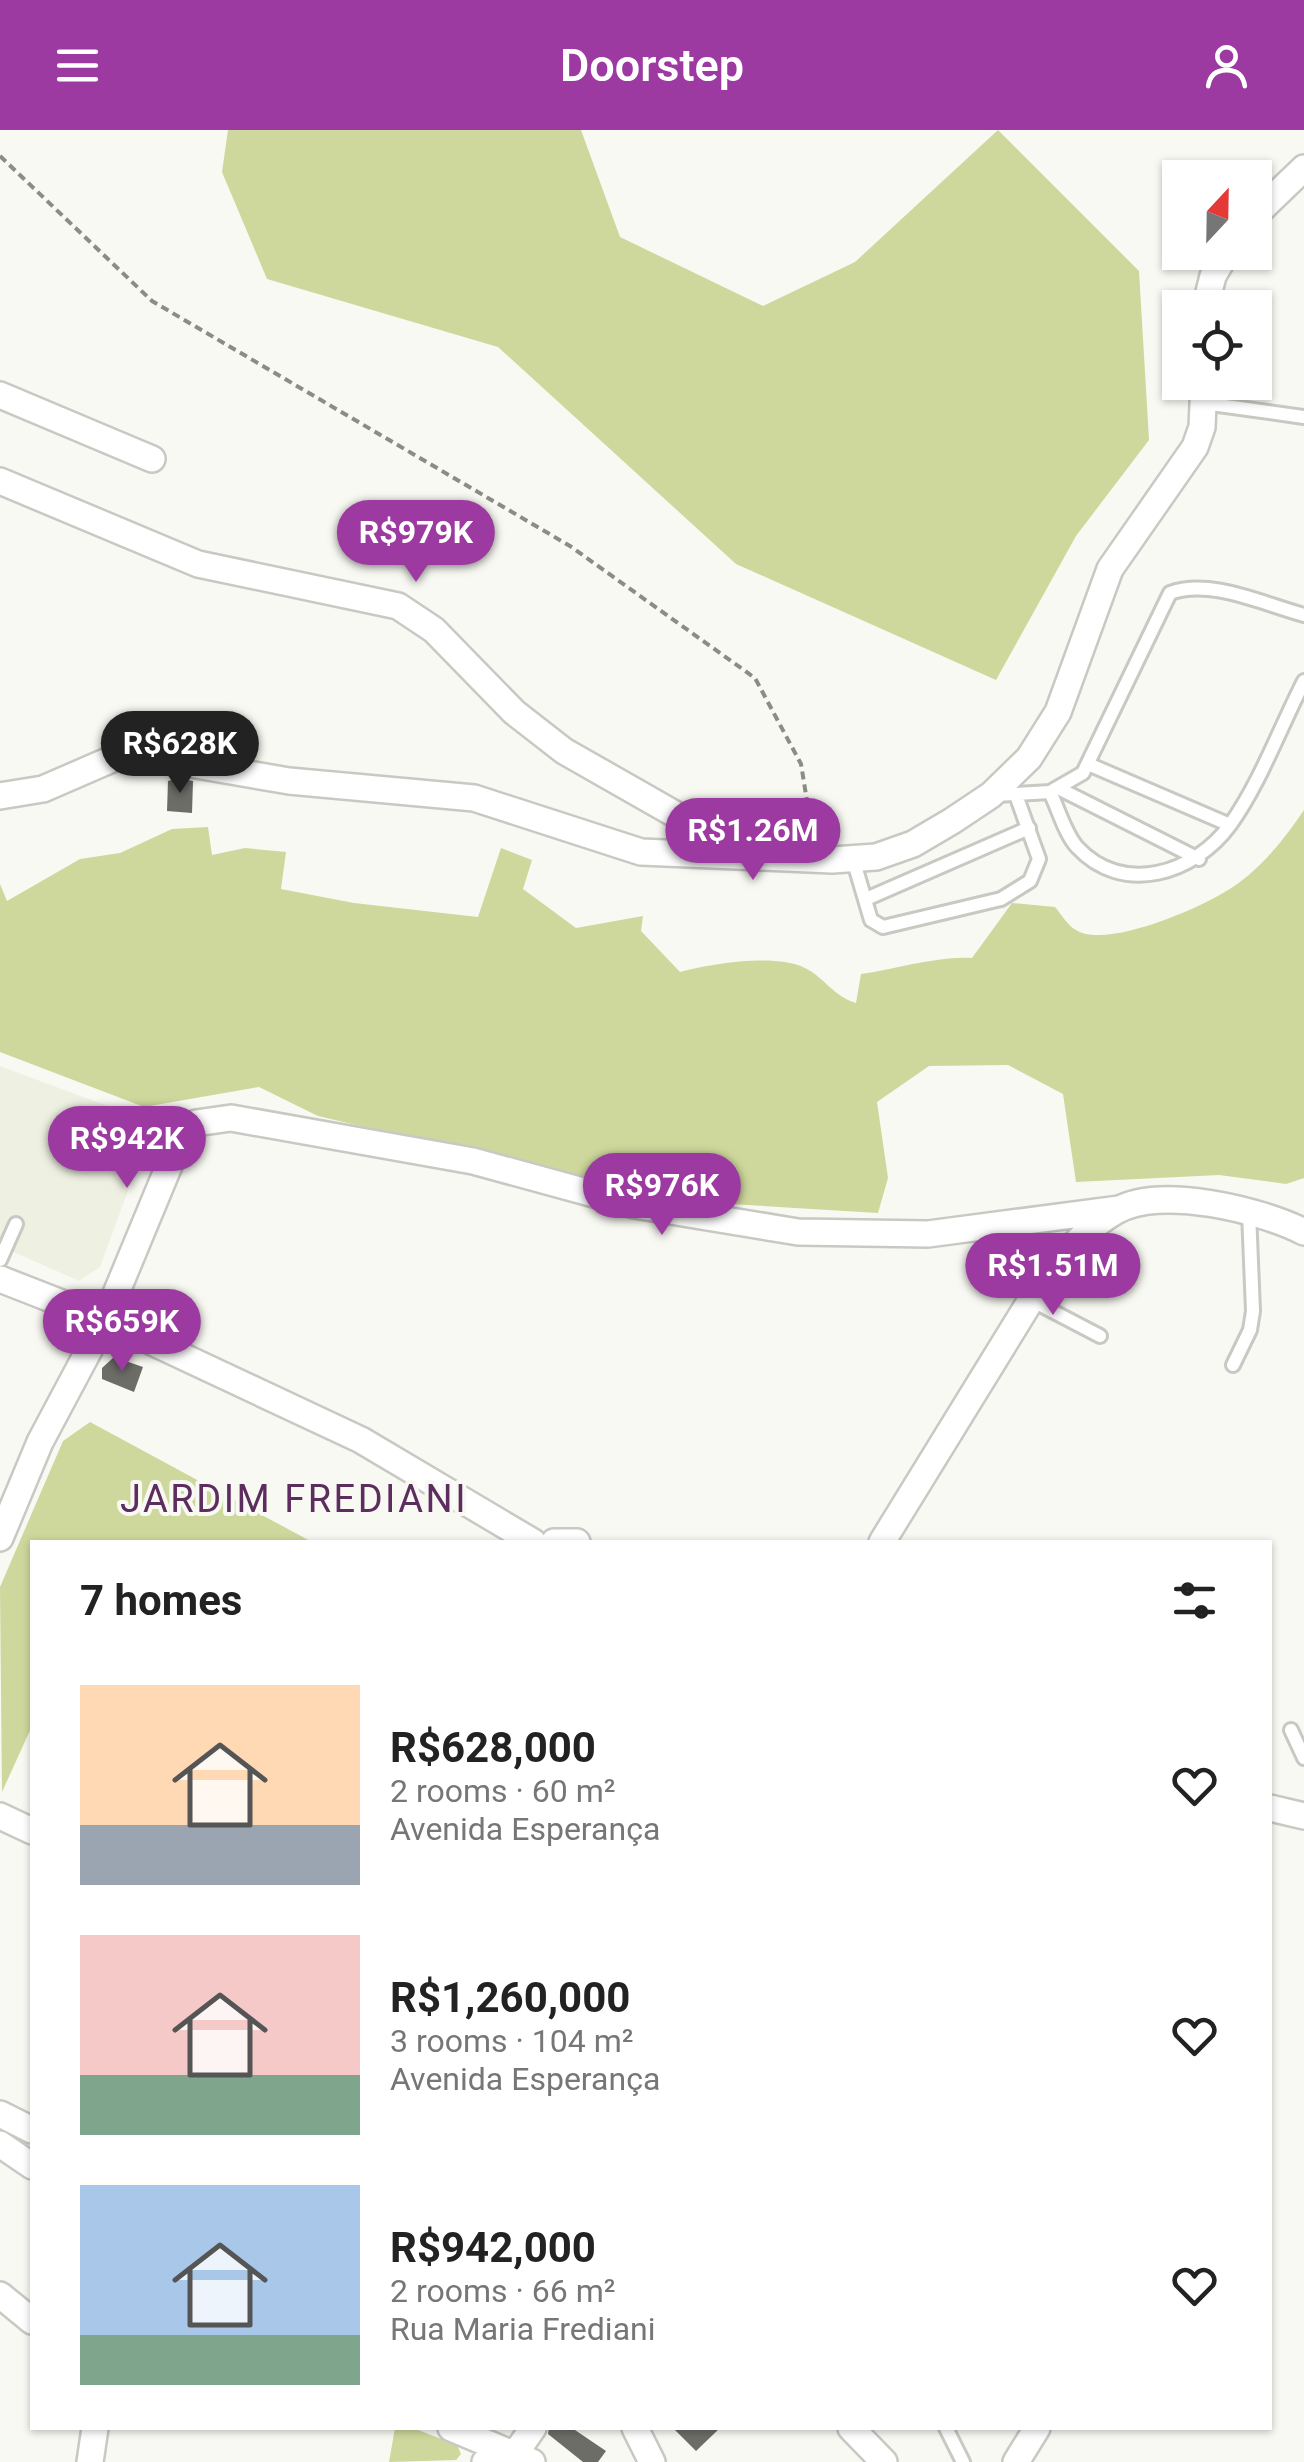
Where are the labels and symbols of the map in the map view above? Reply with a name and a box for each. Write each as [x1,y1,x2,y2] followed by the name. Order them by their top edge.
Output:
[1162,160,1272,270] north arrow
[335,500,497,585] pin: R$979K
[99,711,261,796] pin: R$628K
[661,798,845,883] pin: R$1.26M
[46,1106,208,1191] pin: R$942K
[581,1153,743,1238] pin: R$976K
[961,1233,1145,1318] pin: R$1.51M
[41,1289,203,1374] pin: R$659K
[120,1477,468,1521] district label: JARDIM FREDIANI

